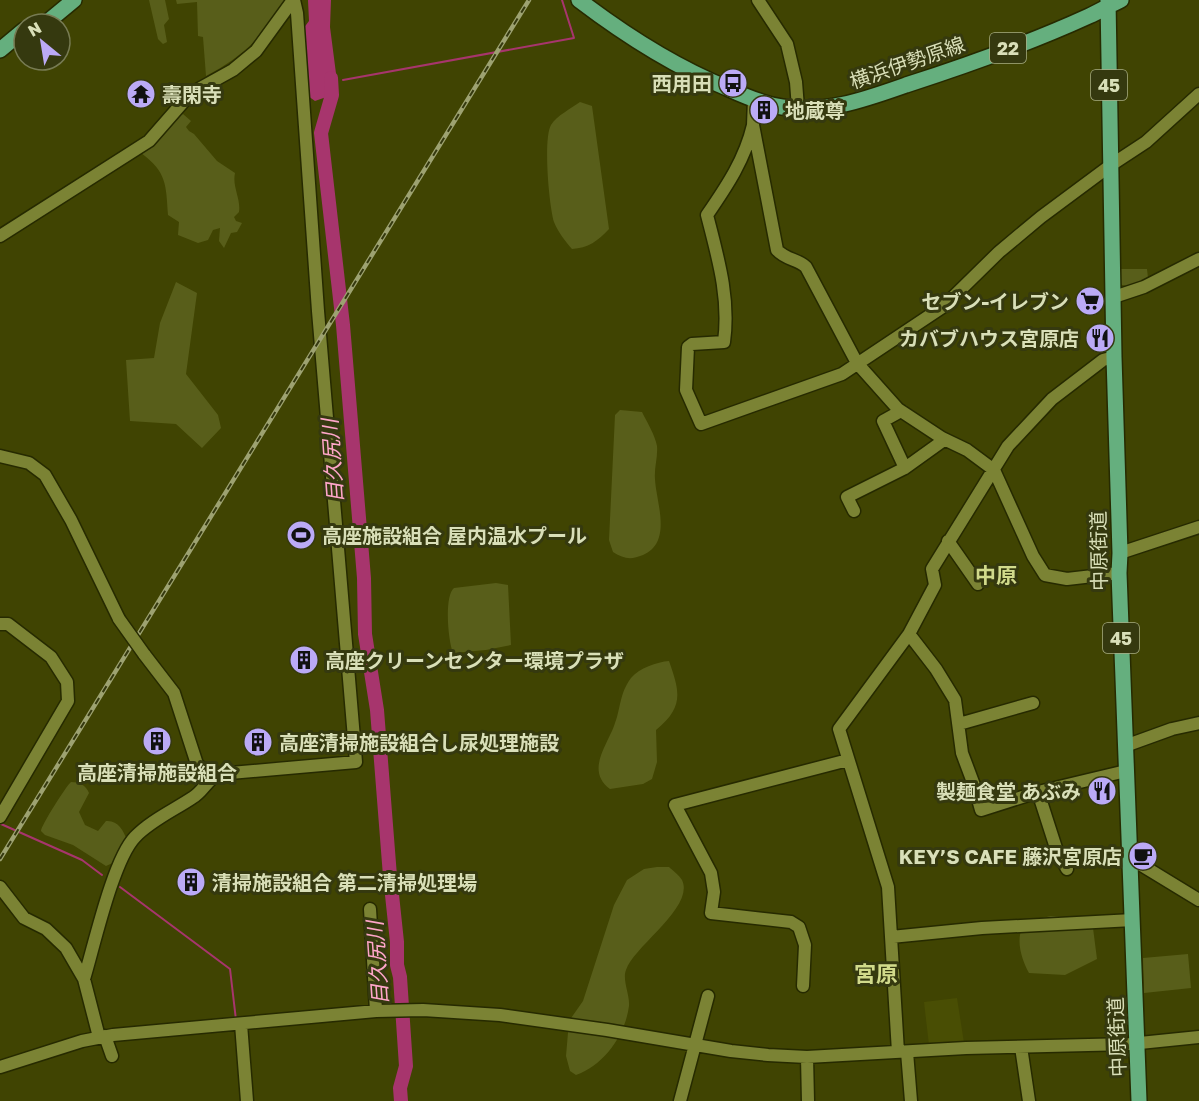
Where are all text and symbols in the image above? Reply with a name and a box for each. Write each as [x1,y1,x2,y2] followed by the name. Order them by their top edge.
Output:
[12,12,72,72] north arrow
[24,17,45,41] text: N
[846,31,968,93] street label: 横浜伊勢原線
[990,33,1026,63] road number: 22
[717,67,749,99] bus stop icon: 西用田
[1091,70,1127,100] road number: 45
[652,71,712,95] place label: 西用田
[125,78,157,110] temple icon: 壽閑寺
[162,82,222,106] place label: 壽閑寺
[748,94,780,126] building icon: 地蔵尊
[785,98,845,122] place label: 地蔵尊
[1074,285,1106,317] supermarket icon: セブン-イレブン
[921,289,1069,313] place label: セブン-イレブン
[1084,322,1116,354] restaurant icon: カバブハウス宮原店
[899,326,1079,350] place label: カバブハウス宮原店
[316,416,348,504] water label: 目久尻川
[1085,511,1111,591] street label: 中原街道
[285,519,317,551] sports icon: 高座施設組合 屋内温水プール
[322,523,587,547] place label: 高座施設組合 屋内温水プール
[975,562,1017,588] district label: 中原
[1103,623,1139,653] road number: 45
[288,644,320,676] building icon: 高座クリーンセンター環境プラザ
[325,648,624,672] place label: 高座クリーンセンター環境プラザ
[141,725,173,757] building icon: 高座清掃施設組合
[242,726,274,758] building icon: 高座清掃施設組合し尿処理施設
[279,730,559,754] place label: 高座清掃施設組合し尿処理施設
[77,760,237,784] place label: 高座清掃施設組合
[1086,775,1118,807] restaurant icon: 製麺食堂 あぶみ
[936,779,1081,803] place label: 製麺食堂 あぶみ
[1127,840,1159,872] cafe icon: KEY’S CAFE 藤沢宮原店
[899,844,1122,868] place label: KEY’S CAFE 藤沢宮原店
[175,866,207,898] building icon: 清掃施設組合 第二清掃処理場
[212,870,477,894] place label: 清掃施設組合 第二清掃処理場
[361,918,393,1006] water label: 目久尻川
[854,960,898,987] district label: 宮原
[1103,997,1129,1077] street label: 中原街道

